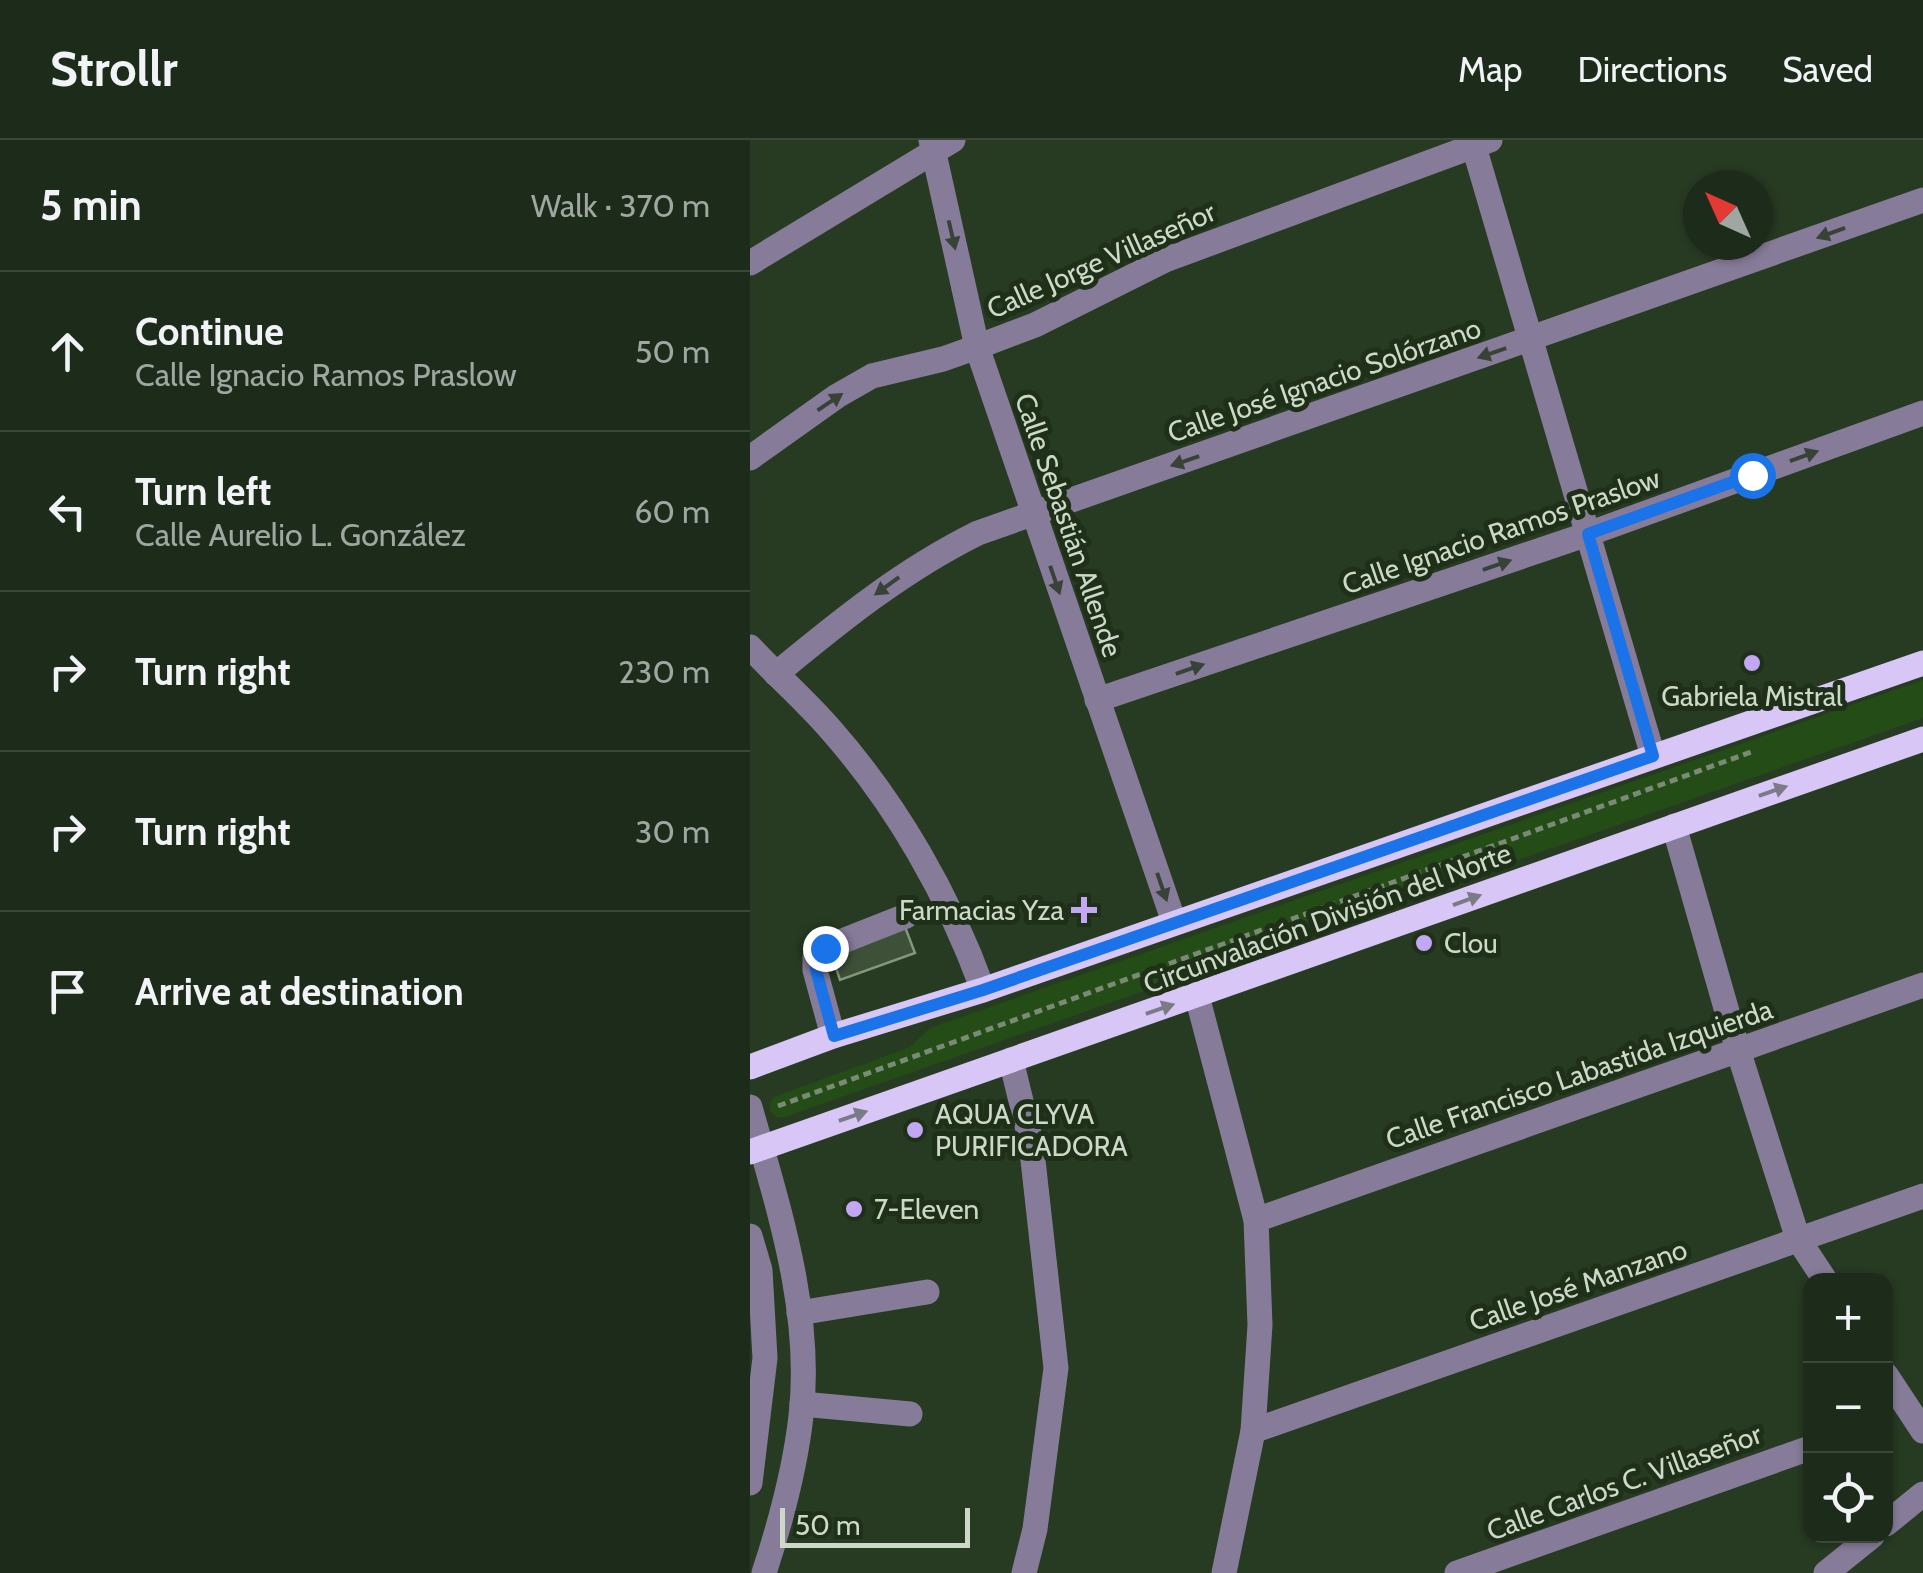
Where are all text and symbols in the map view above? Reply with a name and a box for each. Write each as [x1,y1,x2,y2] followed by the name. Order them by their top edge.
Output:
[50,40,178,98] text: Strollr
[1458,48,1523,91] text: Map
[1578,48,1727,91] text: Directions
[1782,48,1873,91] text: Saved
[1683,170,1773,260] north arrow
[40,179,142,231] text: 5 min
[531,186,710,225] text: Walk · 370 m
[981,194,1221,326] street label: Calle Jorge Villaseñor
[945,220,961,251] one-way arrow
[1816,226,1846,241] one-way arrow
[135,308,284,355] text: Continue
[1163,310,1485,450] street label: Calle José Ignacio Solórzano
[40,324,95,379] icon: ahead
[635,332,710,371] text: 50 m
[1476,346,1506,361] one-way arrow
[135,355,517,394] text: Calle Ignacio Ramos Praslow
[1008,389,1130,661] street label: Calle Sebastián Allende
[816,393,843,411] one-way arrow
[1789,448,1819,463] one-way arrow
[1730,453,1776,499] route start
[1170,454,1200,469] one-way arrow
[1338,461,1664,601] street label: Calle Ignacio Ramos Praslow
[135,468,271,515] text: Turn left
[40,484,95,539] icon: left
[634,492,710,531] text: 60 m
[135,515,466,554] text: Calle Aurelio L. González
[1483,557,1513,572] one-way arrow
[1048,565,1063,595] one-way arrow
[874,576,900,595] one-way arrow
[40,644,95,699] icon: right
[135,648,291,695] text: Turn right
[618,652,710,691] text: 230 m
[1741,652,1763,674] marker: Gabriela Mistral
[1175,661,1205,676] one-way arrow
[1661,679,1843,713] place label: Gabriela Mistral
[1758,783,1788,798] one-way arrow
[40,804,95,859] icon: right
[135,808,291,855] text: Turn right
[635,812,710,851] text: 30 m
[1138,835,1516,1001] street label: Circunvalación División del Norte
[1155,872,1170,902] one-way arrow
[1452,892,1482,907] one-way arrow
[899,893,1065,927] place label: Farmacias Yza
[1073,899,1095,921] marker: Farmacias Yza
[803,926,849,972] route end
[1444,926,1498,960] place label: Clou
[1413,932,1435,954] marker: Clou
[40,964,95,1019] icon: arrive
[135,968,464,1015] text: Arrive at destination
[1381,992,1777,1156] street label: Calle Francisco Labastida Izquierda
[1146,1001,1176,1016] one-way arrow
[935,1097,1128,1163] place label: AQUA CLYVA PURIFICADORA
[839,1107,869,1122] one-way arrow
[904,1119,926,1141] marker: AQUA CLYVA PURIFICADORA
[874,1192,979,1226] place label: 7-Eleven
[843,1198,865,1220] marker: 7-Eleven
[1465,1232,1691,1338] street label: Calle José Manzano
[1803,1273,1893,1543] map controls
[1803,1273,1893,1363] button: +
[1803,1363,1893,1453] button: −
[1482,1416,1766,1548] street label: Calle Carlos C. Villaseñor
[1803,1453,1893,1543] button: locate
[780,1503,970,1548] scale bar
[795,1508,861,1542] text: 50 m

